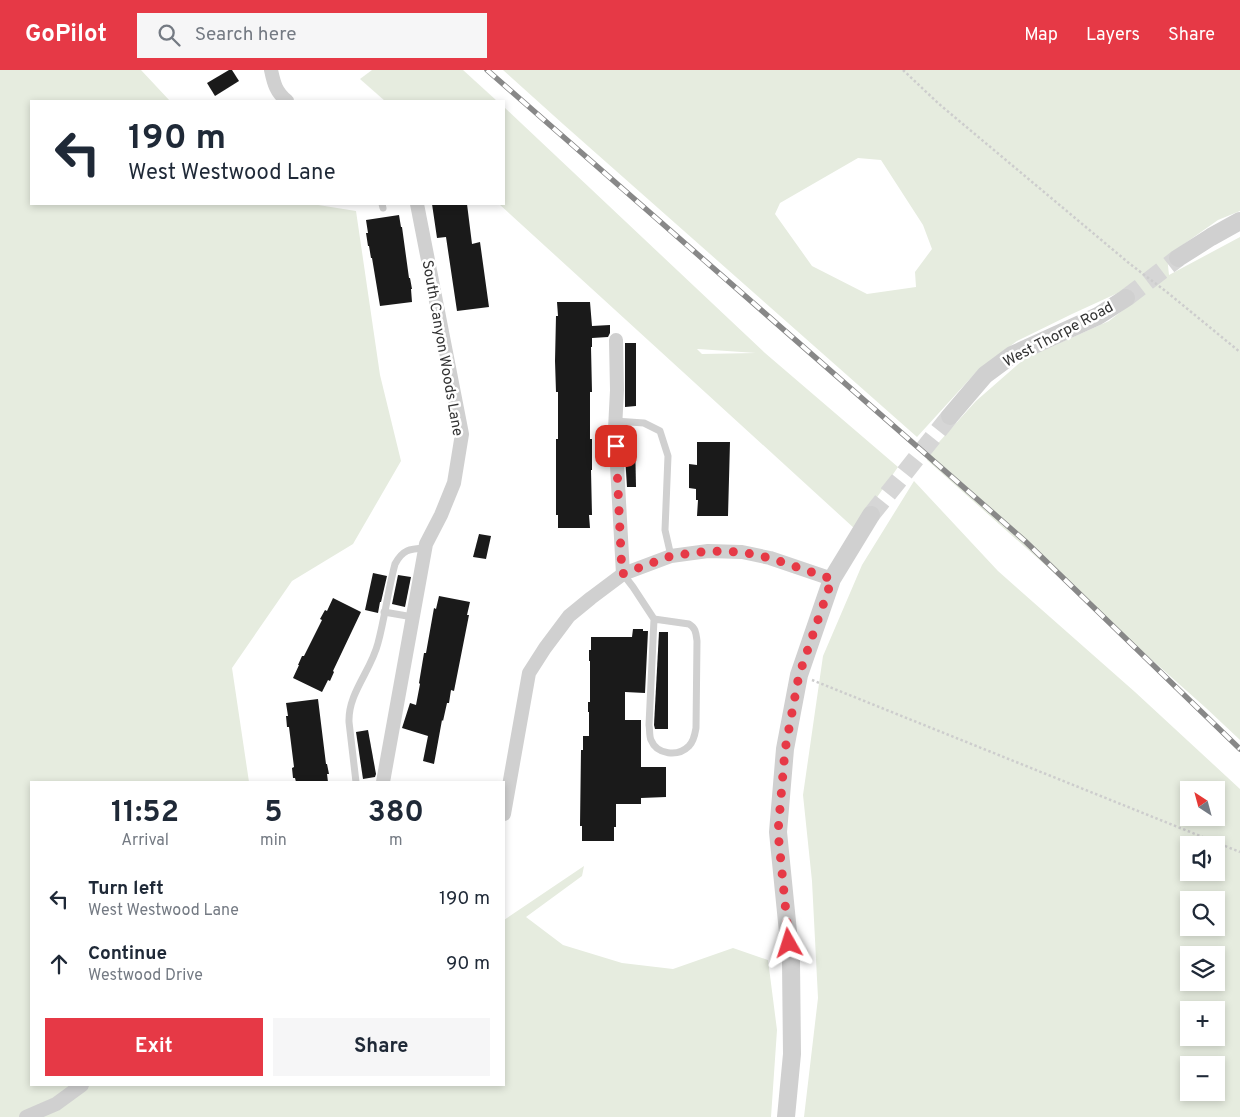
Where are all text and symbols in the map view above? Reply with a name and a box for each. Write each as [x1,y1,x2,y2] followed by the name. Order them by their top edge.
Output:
[137,13,487,58] search box
[25,20,107,50] text: GoPilot
[155,21,183,49] icon: search
[195,23,296,47] text: Search here
[1024,24,1058,47] text: Map
[1086,24,1140,47] text: Layers
[1168,24,1215,47] text: Share
[128,117,226,161] text: 190 m
[45,120,110,185] icon: left
[128,160,335,187] text: West Westwood Lane
[417,259,466,438] street label: South Canyon Woods Lane
[1000,298,1117,372] street label: West Thorpe Road
[595,425,637,467] pin
[602,432,630,460] icon: arrive
[1180,781,1225,826] north arrow
[1180,781,1225,1101] map controls
[111,795,179,832] text: 11:52
[264,795,283,832] text: 5
[368,795,424,832] text: 380
[121,831,169,851] text: Arrival
[260,831,287,851] text: min
[389,831,403,851] text: m
[1180,836,1225,881] button: sound
[88,877,164,901] text: Turn left
[45,885,73,913] icon: left
[439,887,490,911] text: 190 m
[1180,891,1225,936] button: search
[88,901,239,921] text: West Westwood Lane
[762,916,814,968] position arrow
[88,942,167,966] text: Continue
[1180,946,1225,991] button: layers
[45,950,73,978] icon: ahead
[446,952,490,976] text: 90 m
[88,966,203,986] text: Westwood Drive
[1180,1001,1225,1046] button: +
[45,1018,263,1076] button: Exit
[273,1018,490,1076] button: Share
[1180,1056,1225,1101] button: −

